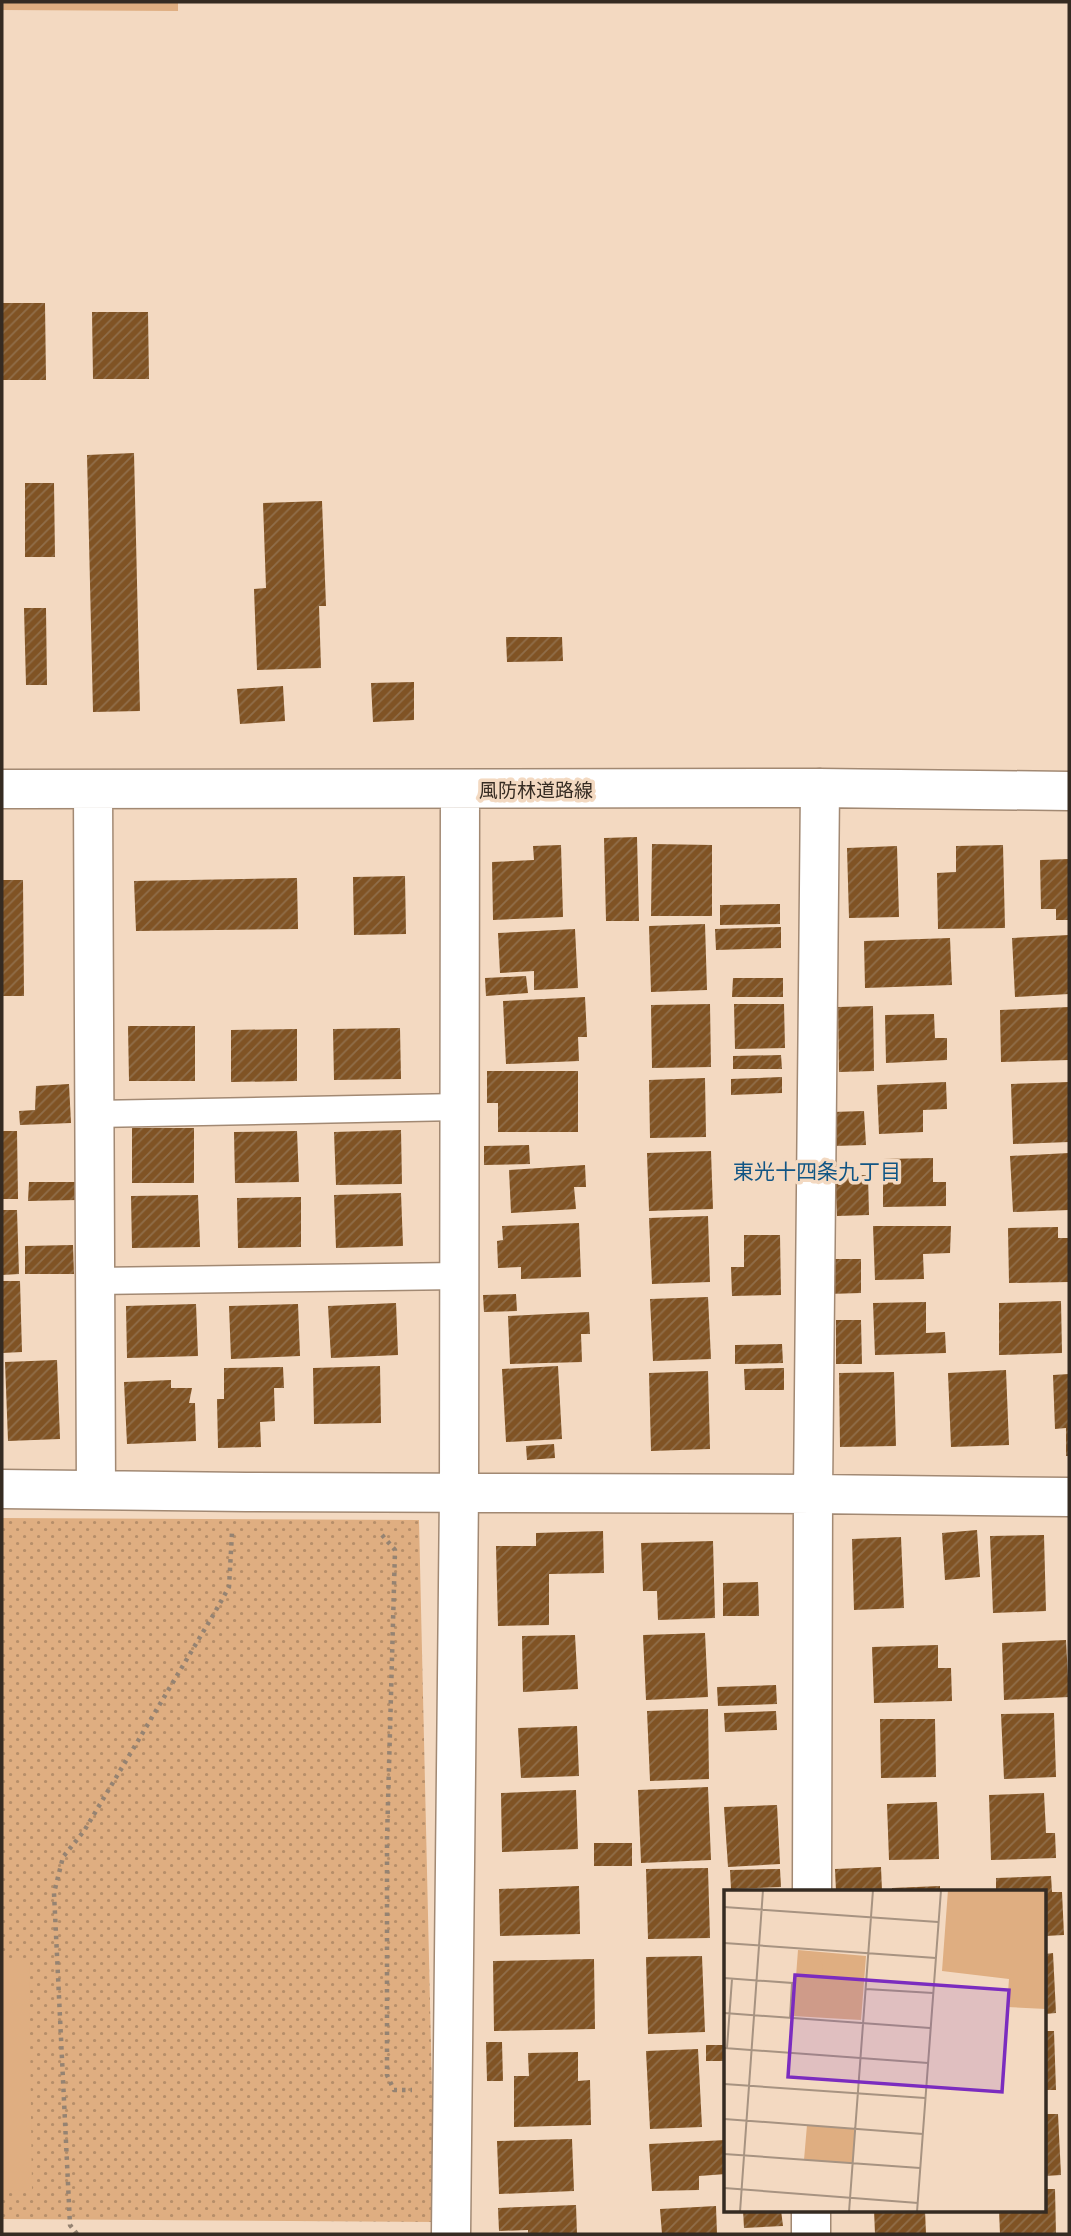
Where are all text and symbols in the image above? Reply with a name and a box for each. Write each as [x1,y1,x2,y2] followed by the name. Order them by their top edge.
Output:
[479,778,593,802] street label: 風防林道路線
[733,1158,901,1185] district label: 東光十四条九丁目
[724,1890,1046,2212] inset map

